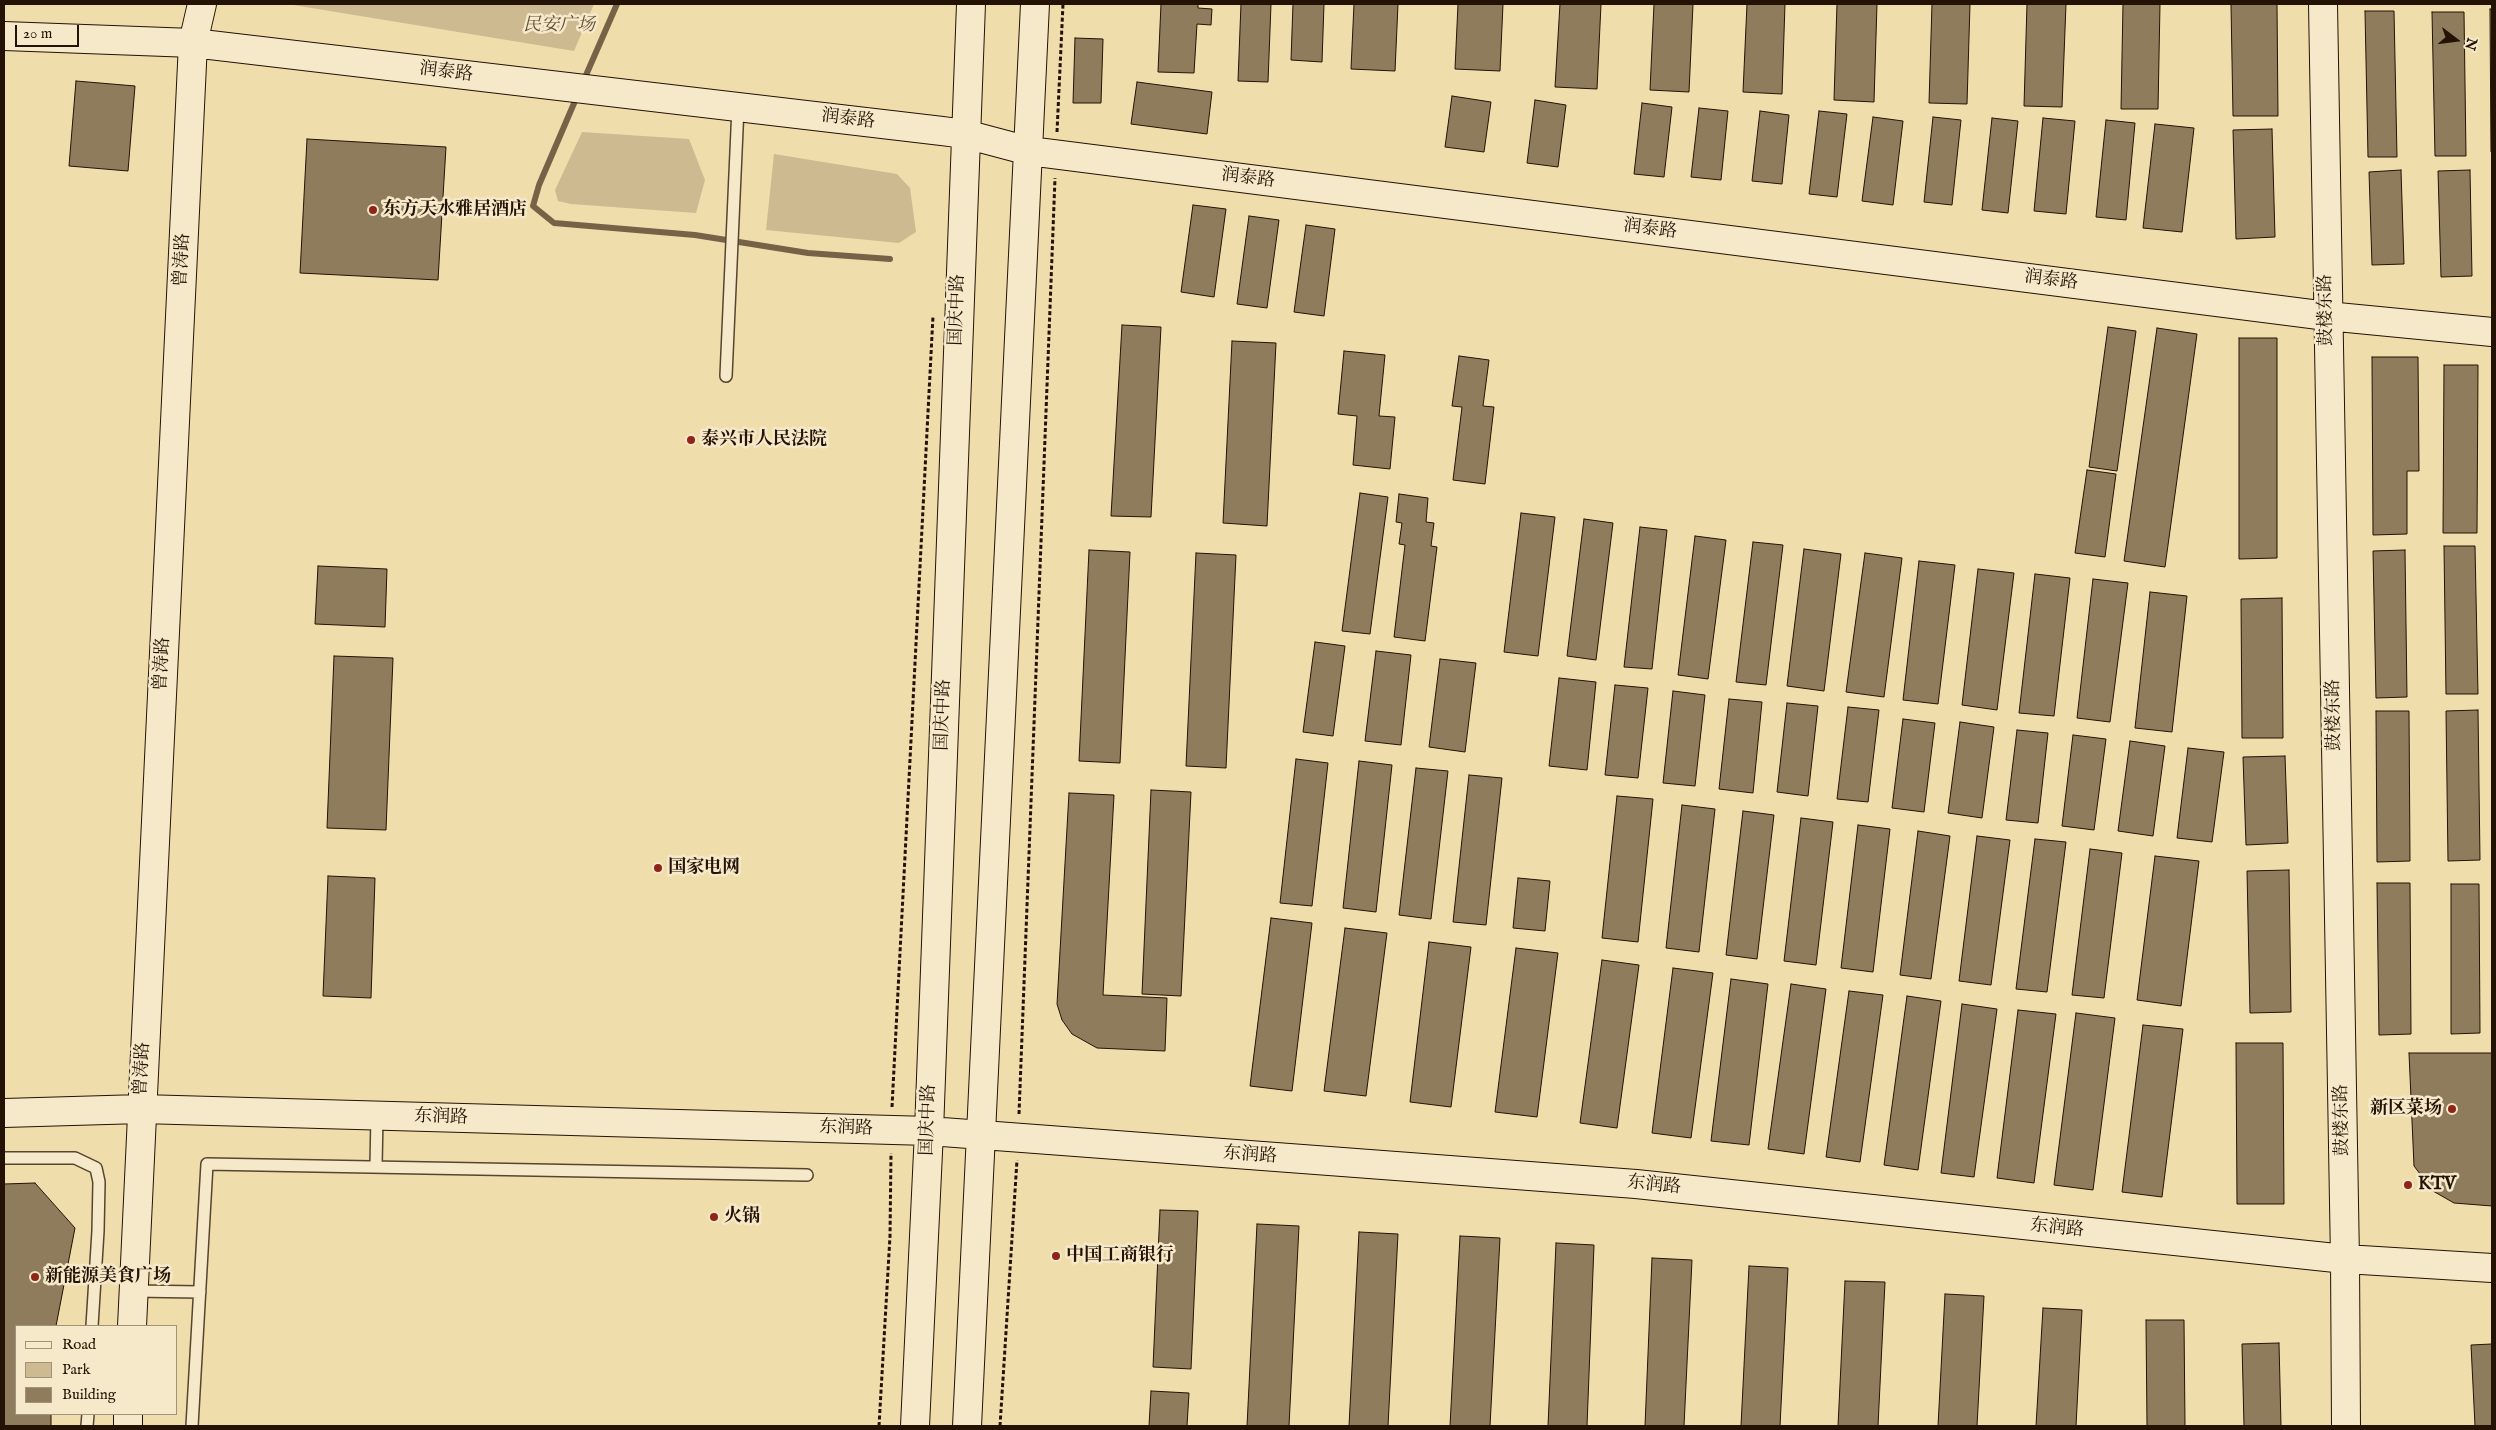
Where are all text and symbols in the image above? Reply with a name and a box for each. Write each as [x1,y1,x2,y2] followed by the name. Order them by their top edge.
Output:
[18,15,81,47] scale bar
[523,15,595,37] park label: 民安广场
[2431,15,2481,65] north arrow
[23,24,52,43] text: 20 m
[2460,36,2481,52] text: N
[418,59,474,87] street label: 润泰路
[820,106,876,134] street label: 润泰路
[1220,165,1276,193] street label: 润泰路
[383,199,527,221] place label: 东方天水雅居酒店
[367,204,379,216] marker: 东方天水雅居酒店
[1622,216,1678,244] street label: 润泰路
[171,232,195,288] street label: 曾涛路
[2023,267,2079,295] street label: 润泰路
[946,274,970,346] street label: 国庆中路
[2316,274,2338,346] street label: 鼓楼东路
[701,429,827,451] place label: 泰兴市人民法院
[685,434,697,446] marker: 泰兴市人民法院
[151,636,175,692] street label: 曾涛路
[932,679,956,751] street label: 国庆中路
[2324,679,2346,751] street label: 鼓楼东路
[668,857,740,879] place label: 国家电网
[652,862,664,874] marker: 国家电网
[131,1041,155,1097] street label: 曾涛路
[917,1084,941,1156] street label: 国庆中路
[2332,1084,2354,1156] street label: 鼓楼东路
[2370,1098,2442,1120] place label: 新区菜场
[2446,1103,2458,1115] marker: 新区菜场
[414,1106,468,1130] street label: 东润路
[819,1117,873,1141] street label: 东润路
[1222,1143,1278,1169] street label: 东润路
[1626,1172,1682,1200] street label: 东润路
[2418,1174,2456,1196] place label: KTV
[2402,1179,2414,1191] marker: KTV
[724,1206,760,1228] place label: 火锅
[708,1211,720,1223] marker: 火锅
[2029,1215,2085,1243] street label: 东润路
[1066,1245,1174,1267] place label: 中国工商银行
[1050,1250,1062,1262] marker: 中国工商银行
[45,1266,171,1288] place label: 新能源美食广场
[29,1271,41,1283] marker: 新能源美食广场
[15,1325,178,1415] legend
[62,1335,96,1354] text: Road
[62,1360,91,1379] text: Park
[62,1385,116,1404] text: Building

